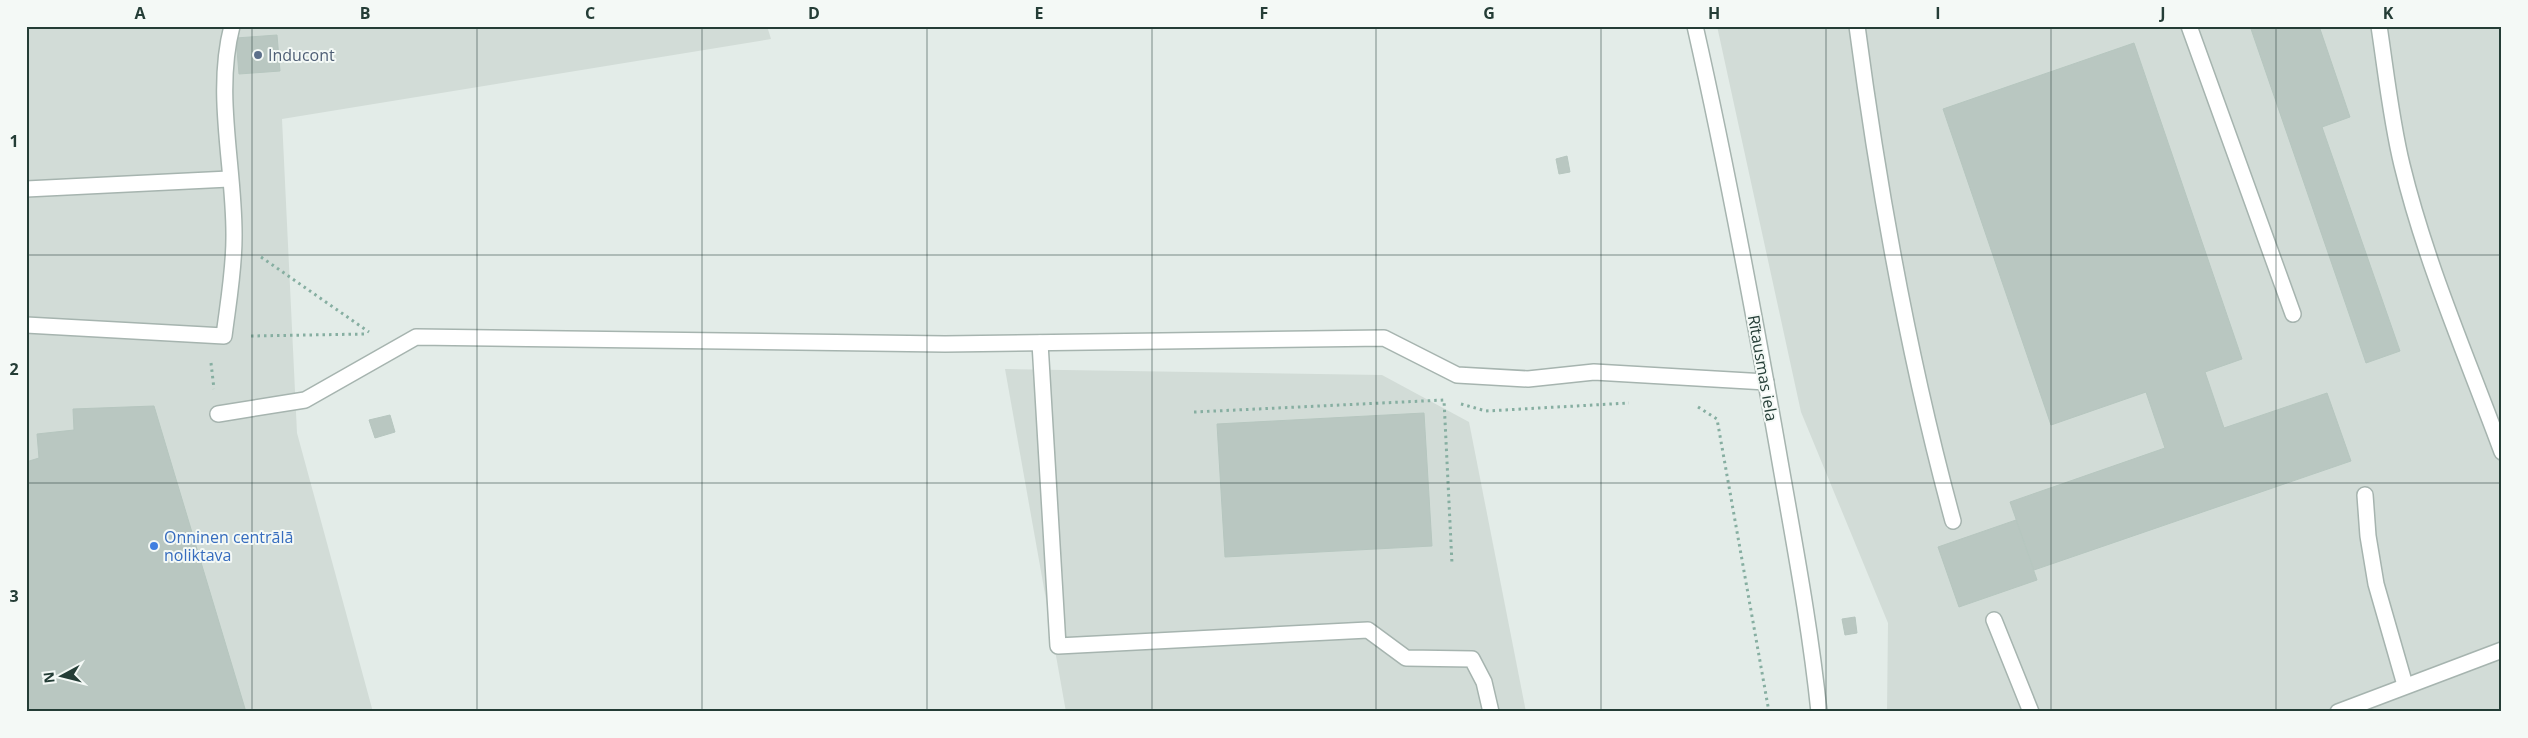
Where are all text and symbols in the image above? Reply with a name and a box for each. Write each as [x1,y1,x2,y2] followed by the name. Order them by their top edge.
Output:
[134,2,146,24] text: A
[360,2,370,24] text: B
[585,2,595,24] text: C
[808,2,820,24] text: D
[1035,2,1044,24] text: E
[1260,2,1268,24] text: F
[1483,2,1495,24] text: G
[1708,2,1720,24] text: H
[1935,2,1941,24] text: I
[2158,2,2166,24] text: J
[2383,2,2394,24] text: K
[268,44,335,66] place label: Inducont
[252,49,264,61] marker: Inducont
[9,130,19,152] text: 1
[1743,313,1783,423] street label: Rītausmas iela
[9,358,19,380] text: 2
[164,526,293,566] place label: Onninen centrālā noliktava
[148,540,160,552] marker: Onninen centrālā noliktava
[9,585,19,607] text: 3
[38,650,88,700] north arrow
[38,671,59,684] text: N

